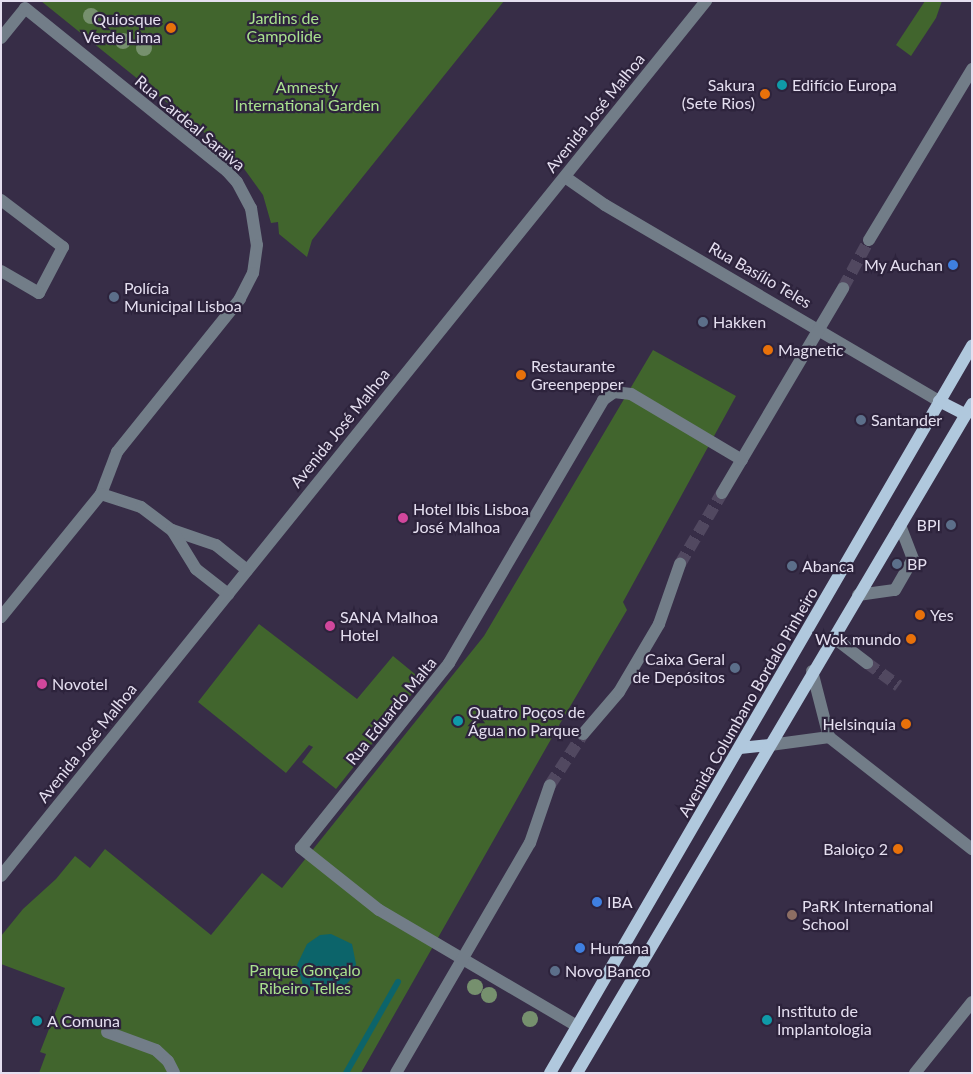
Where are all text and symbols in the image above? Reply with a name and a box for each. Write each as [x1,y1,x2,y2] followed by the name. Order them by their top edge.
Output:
[247,8,321,46] park label: Jardins de Campolide
[83,9,161,47] place label: Quiosque Verde Lima
[165,22,177,34] marker: Quiosque Verde Lima
[541,50,649,176] street label: Avenida José Malhoa
[131,71,249,175] street label: Rua Cardeal Saraiva
[682,75,755,113] place label: Sakura (Sete Rios)
[792,75,897,95] place label: Edifício Europa
[234,77,380,115] park label: Amnesty International Garden
[776,79,788,91] marker: Edifício Europa
[759,88,771,100] marker: Sakura (Sete Rios)
[705,238,815,312] street label: Rua Basílio Teles
[863,255,943,275] place label: My Auchan
[947,259,959,271] marker: My Auchan
[124,278,242,316] place label: Polícia Municipal Lisboa
[108,291,120,303] marker: Polícia Municipal Lisboa
[713,312,766,332] place label: Hakken
[697,316,709,328] marker: Hakken
[778,340,844,360] place label: Magnetic
[762,344,774,356] marker: Magnetic
[531,356,624,394] place label: Restaurante Greenpepper
[286,365,394,491] street label: Avenida José Malhoa
[515,369,527,381] marker: Restaurante Greenpepper
[871,410,942,430] place label: Santander
[855,414,867,426] marker: Santander
[413,499,529,537] place label: Hotel Ibis Lisboa José Malhoa
[397,512,409,524] marker: Hotel Ibis Lisboa José Malhoa
[917,515,941,535] place label: BPI
[945,519,957,531] marker: BPI
[907,554,927,574] place label: BP
[802,556,854,576] place label: Abanca
[891,558,903,570] marker: BP
[786,560,798,572] marker: Abanca
[674,584,822,820] street label: Avenida Columbano Bordalo Pinheiro
[930,605,954,625] place label: Yes
[340,607,439,645] place label: SANA Malhoa Hotel
[914,609,926,621] marker: Yes
[324,620,336,632] marker: SANA Malhoa Hotel
[815,629,901,649] place label: Wok mundo
[905,633,917,645] marker: Wok mundo
[632,649,725,687] place label: Caixa Geral de Depósitos
[342,653,440,769] street label: Rua Eduardo Malta
[729,662,741,674] marker: Caixa Geral de Depósitos
[52,674,108,694] place label: Novotel
[36,678,48,690] marker: Novotel
[33,680,141,806] street label: Avenida José Malhoa
[468,702,585,740] place label: Quatro Poços de Água no Parque
[822,714,896,734] place label: Helsinquia
[452,715,464,727] marker: Quatro Poços de Água no Parque
[900,718,912,730] marker: Helsinquia
[823,839,888,859] place label: Baloiço 2
[892,843,904,855] marker: Baloiço 2
[607,892,632,912] place label: IBA
[591,896,603,908] marker: IBA
[802,896,933,934] place label: PaRK International School
[786,909,798,921] marker: PaRK International School
[590,938,649,958] place label: Humana
[574,942,586,954] marker: Humana
[249,960,361,998] park label: Parque Gonçalo Ribeiro Telles
[565,961,651,981] place label: Novo Banco
[549,965,561,977] marker: Novo Banco
[777,1001,872,1039] place label: Instituto de Implantologia
[47,1011,120,1031] place label: A Comuna
[761,1014,773,1026] marker: Instituto de Implantologia
[31,1015,43,1027] marker: A Comuna

